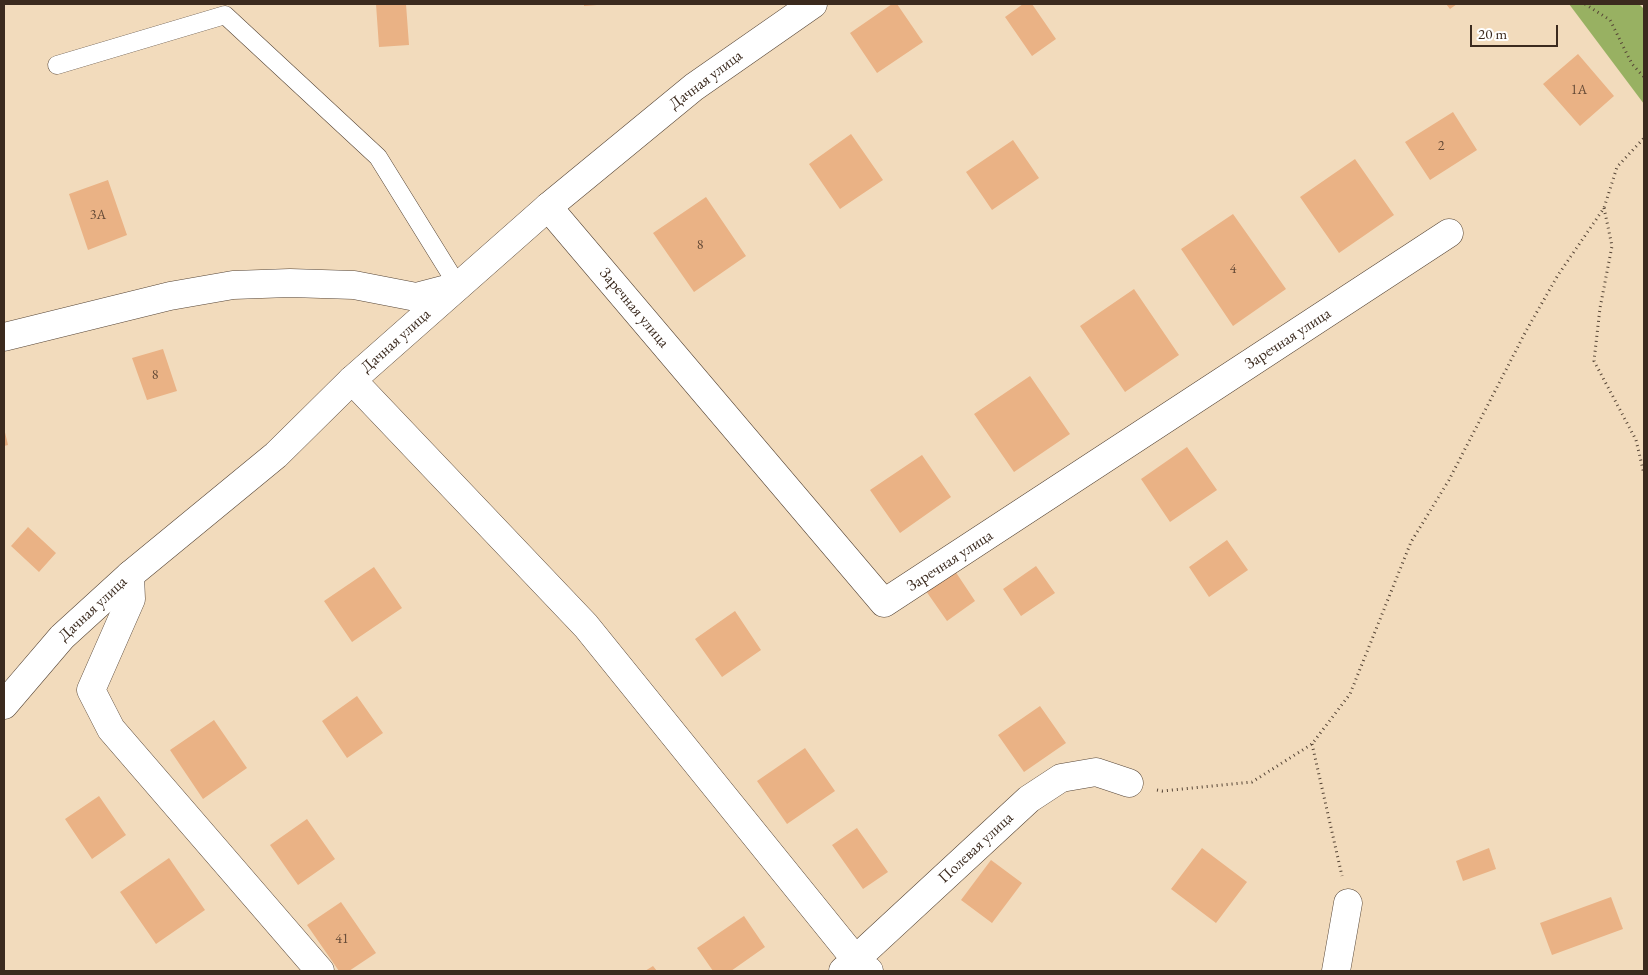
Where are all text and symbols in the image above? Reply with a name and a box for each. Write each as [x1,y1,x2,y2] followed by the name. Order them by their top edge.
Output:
[1473,15,1560,47] scale bar
[1478,24,1507,43] text: 20 m
[666,46,746,114] street label: Дачная улица
[1571,82,1587,98] house number: 1А
[1438,138,1444,154] house number: 2
[90,207,106,223] house number: 3А
[697,237,703,253] house number: 8
[1230,261,1236,277] house number: 4
[595,264,673,352] street label: Заречная улица
[1241,304,1335,374] street label: Заречная улица
[357,305,435,377] street label: Дачная улица
[152,367,158,383] house number: 8
[903,526,997,596] street label: Заречная улица
[55,572,131,646] street label: Дачная улица
[934,808,1018,888] street label: Полевая улица
[335,931,349,947] house number: 41

